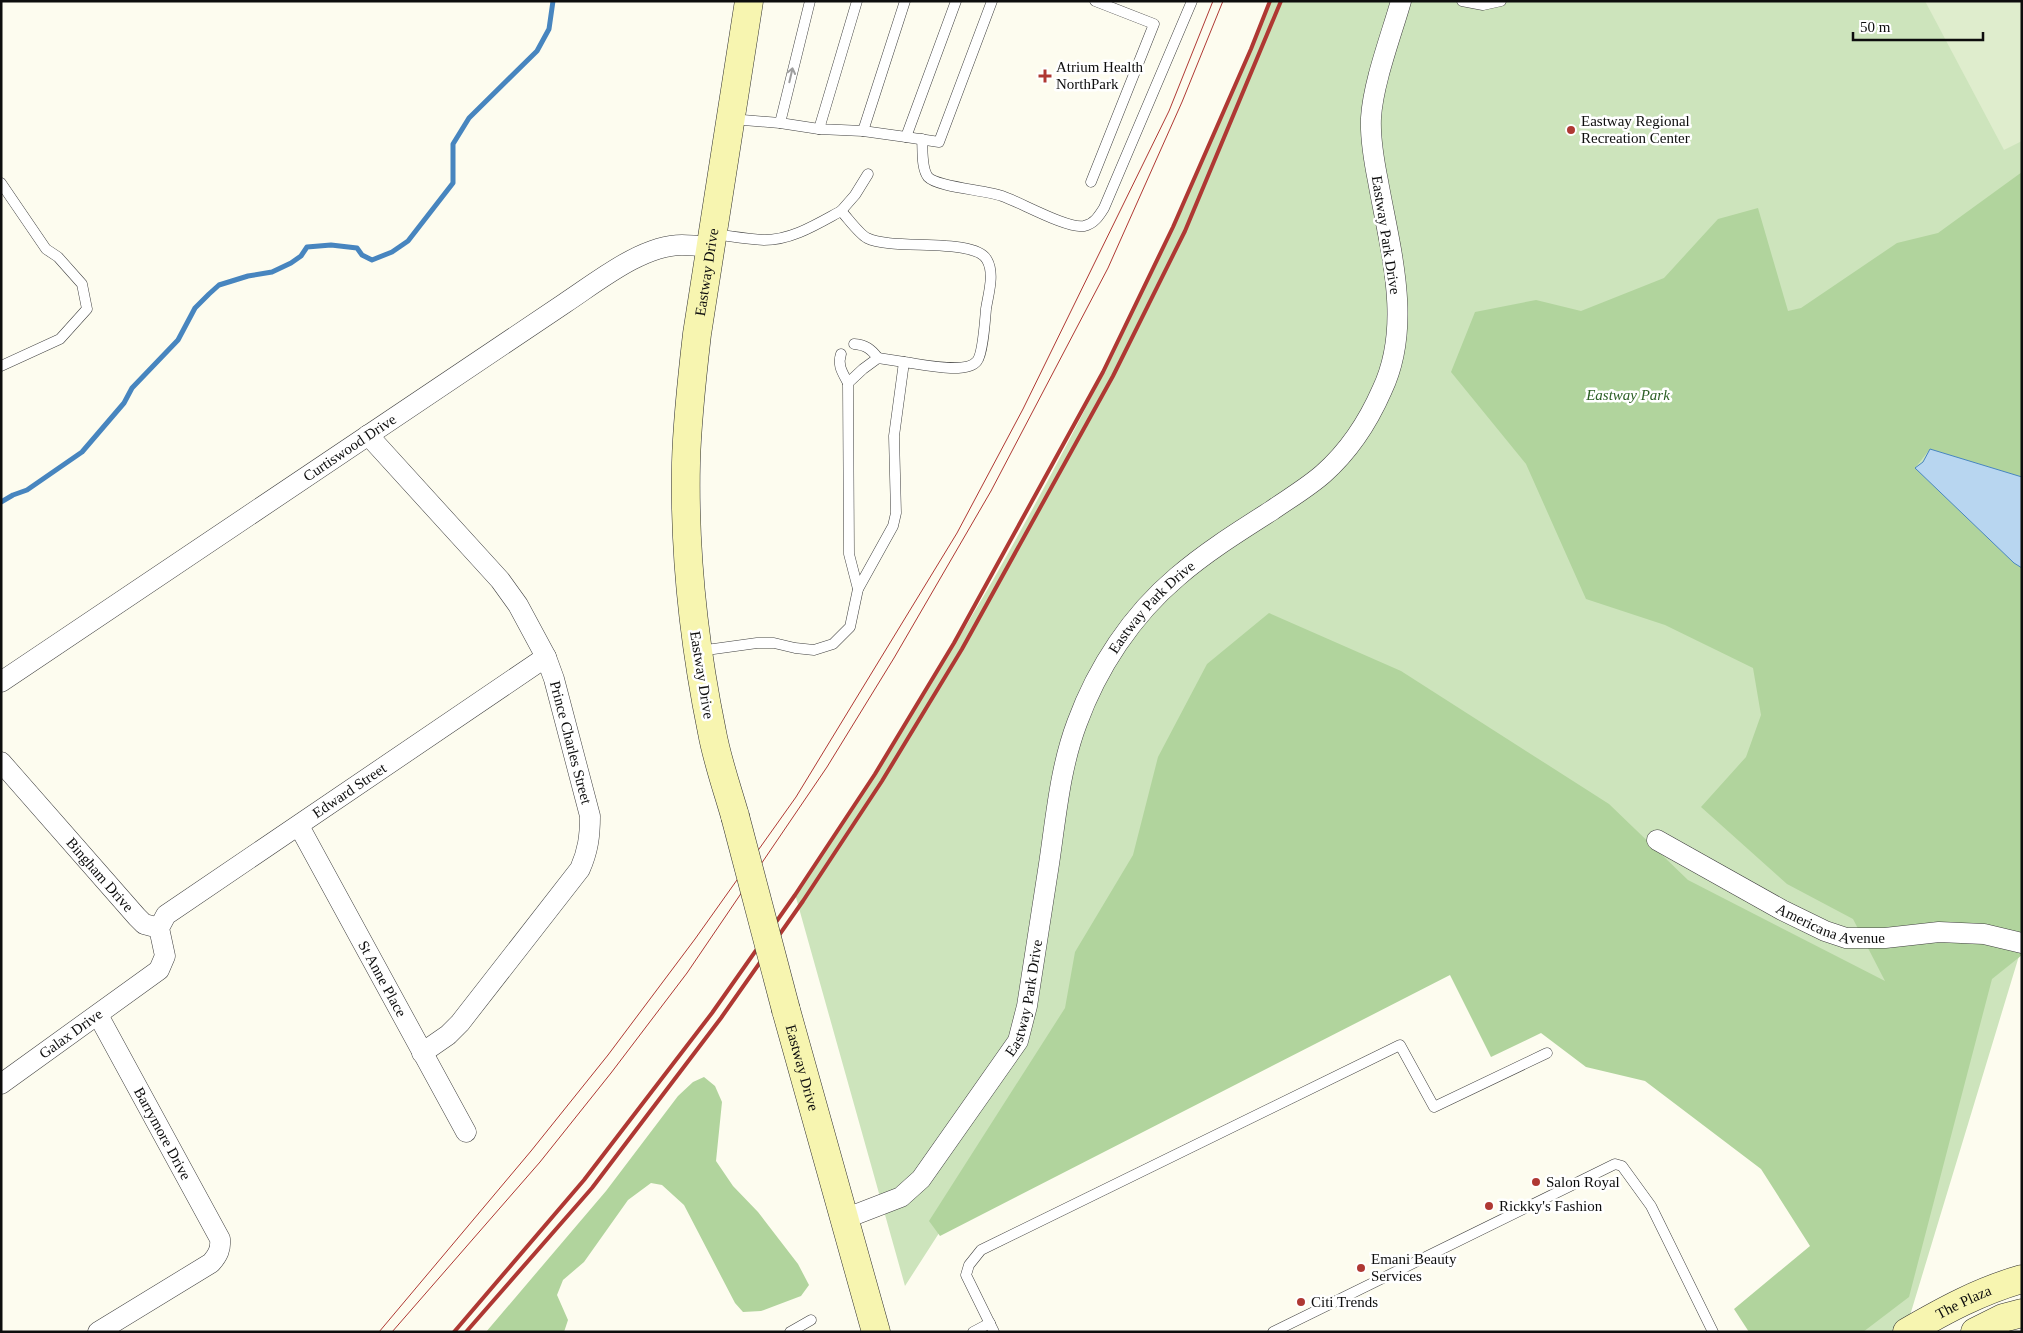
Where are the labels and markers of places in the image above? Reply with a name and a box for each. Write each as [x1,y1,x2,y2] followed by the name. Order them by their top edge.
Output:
[1056,59,1144,92] place label: Atrium Health NorthPark
[1038,69,1052,83] marker: Atrium Health NorthPark
[1581,113,1690,146] place label: Eastway Regional Recreation Center
[1565,124,1577,136] marker: Eastway Regional Recreation Center
[1546,1174,1620,1190] place label: Salon Royal
[1530,1176,1542,1188] marker: Salon Royal
[1499,1198,1603,1214] place label: Rickky's Fashion
[1483,1200,1495,1212] marker: Rickky's Fashion
[1371,1251,1457,1284] place label: Emani Beauty Services
[1355,1262,1367,1274] marker: Emani Beauty Services
[1311,1294,1378,1310] place label: Citi Trends
[1295,1296,1307,1308] marker: Citi Trends

